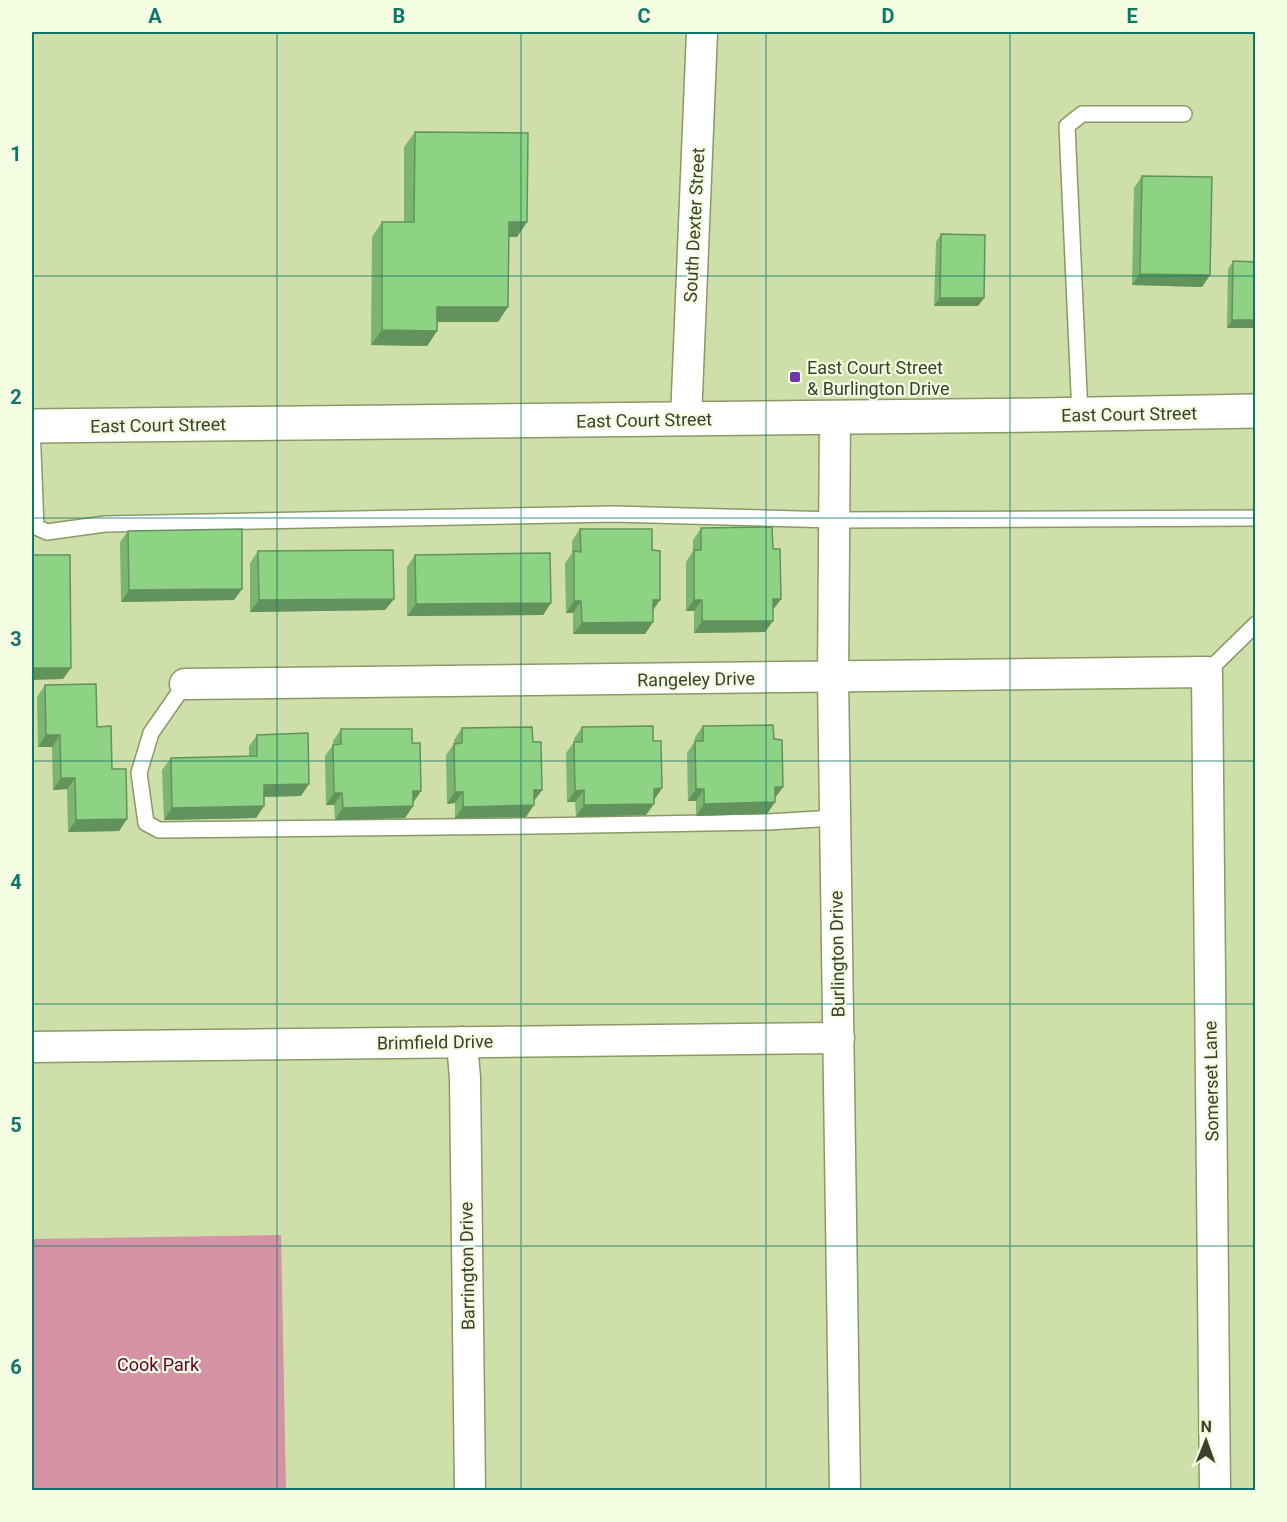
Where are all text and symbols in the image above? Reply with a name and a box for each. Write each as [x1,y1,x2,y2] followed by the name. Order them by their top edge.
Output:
[148,4,162,28] text: A
[393,4,405,28] text: B
[637,4,651,28] text: C
[882,4,895,28] text: D
[1126,4,1138,28] text: E
[10,142,22,166] text: 1
[679,147,709,303] street label: South Dexter Street
[807,357,950,399] place label: East Court Street & Burlington Drive
[788,370,802,384] marker: East Court Street & Burlington Drive
[10,385,22,409] text: 2
[1061,402,1197,426] street label: East Court Street
[576,408,712,432] street label: East Court Street
[90,413,226,437] street label: East Court Street
[10,627,22,651] text: 3
[637,667,755,691] street label: Rangeley Drive
[10,870,22,894] text: 4
[825,890,849,1018] street label: Burlington Drive
[1199,1021,1223,1141] street label: Somerset Lane
[377,1030,493,1054] street label: Brimfield Drive
[10,1113,22,1137] text: 5
[455,1202,479,1330] street label: Barrington Drive
[117,1354,200,1375] park label: Cook Park
[10,1355,22,1379] text: 6
[1176,1411,1236,1471] north arrow
[1200,1417,1212,1436] text: N

